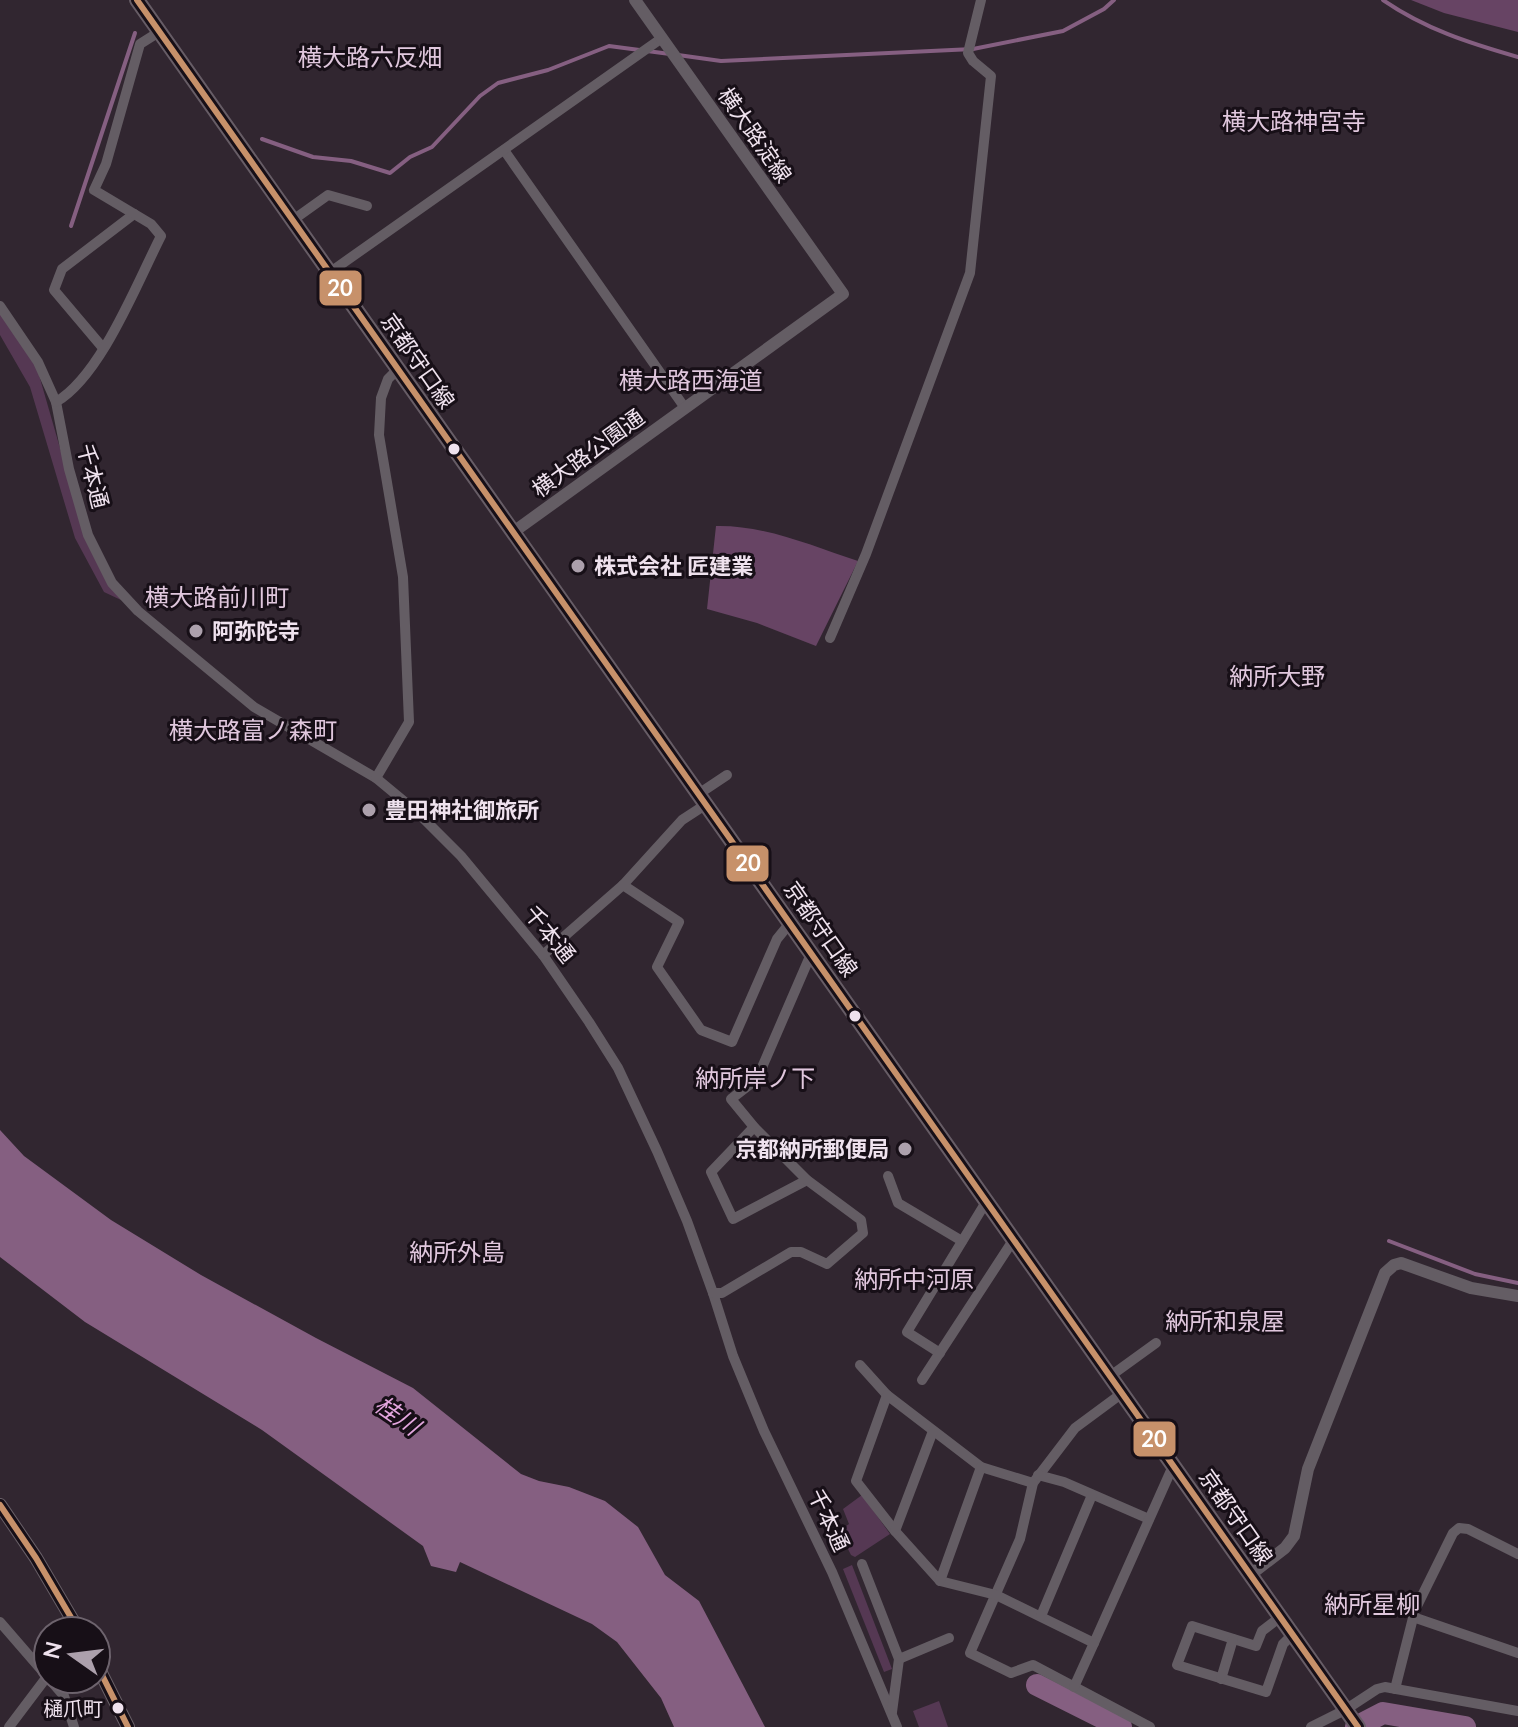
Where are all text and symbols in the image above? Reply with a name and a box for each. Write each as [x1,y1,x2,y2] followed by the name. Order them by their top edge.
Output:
[298,42,442,71] district label: 横大路六反畑
[713,82,798,188] street label: 横大路淀線
[1222,106,1366,135] district label: 横大路神宮寺
[318,269,363,307] line badge: 20
[327,274,353,301] text: 20
[376,308,461,414] street label: 京都守口線
[619,365,763,394] district label: 横大路西海道
[526,403,649,502] street label: 横大路公園通
[72,441,115,511] street label: 千本通
[446,441,462,457] unlabelled marker
[594,552,753,579] place label: 株式会社 匠建業
[569,557,587,575] marker: 株式会社 匠建業
[145,582,289,611] district label: 横大路前川町
[212,617,300,644] place label: 阿弥陀寺
[187,622,205,640] marker: 阿弥陀寺
[1229,661,1325,690] district label: 納所大野
[169,715,337,744] district label: 横大路富ノ森町
[385,796,539,823] place label: 豊田神社御旅所
[360,801,378,819] marker: 豊田神社御旅所
[725,844,770,883] line badge: 20
[735,849,761,876] text: 20
[779,876,864,982] street label: 京都守口線
[519,900,582,968] street label: 千本通
[847,1008,863,1024] unlabelled marker
[695,1063,815,1092] district label: 納所岸ノ下
[735,1135,889,1162] place label: 京都納所郵便局
[896,1140,914,1158] marker: 京都納所郵便局
[409,1237,505,1266] district label: 納所外島
[854,1264,974,1293] district label: 納所中河原
[1165,1306,1285,1335] district label: 納所和泉屋
[370,1389,428,1442] water label: 桂川
[1132,1420,1177,1458] line badge: 20
[1141,1425,1167,1452] text: 20
[1194,1464,1279,1570] street label: 京都守口線
[803,1484,856,1555] street label: 千本通
[1324,1589,1420,1618] district label: 納所星柳
[32,1615,112,1695] north arrow
[37,1639,67,1662] text: N
[43,1696,103,1720] place label: 樋爪町
[110,1700,126,1716] marker: 樋爪町

